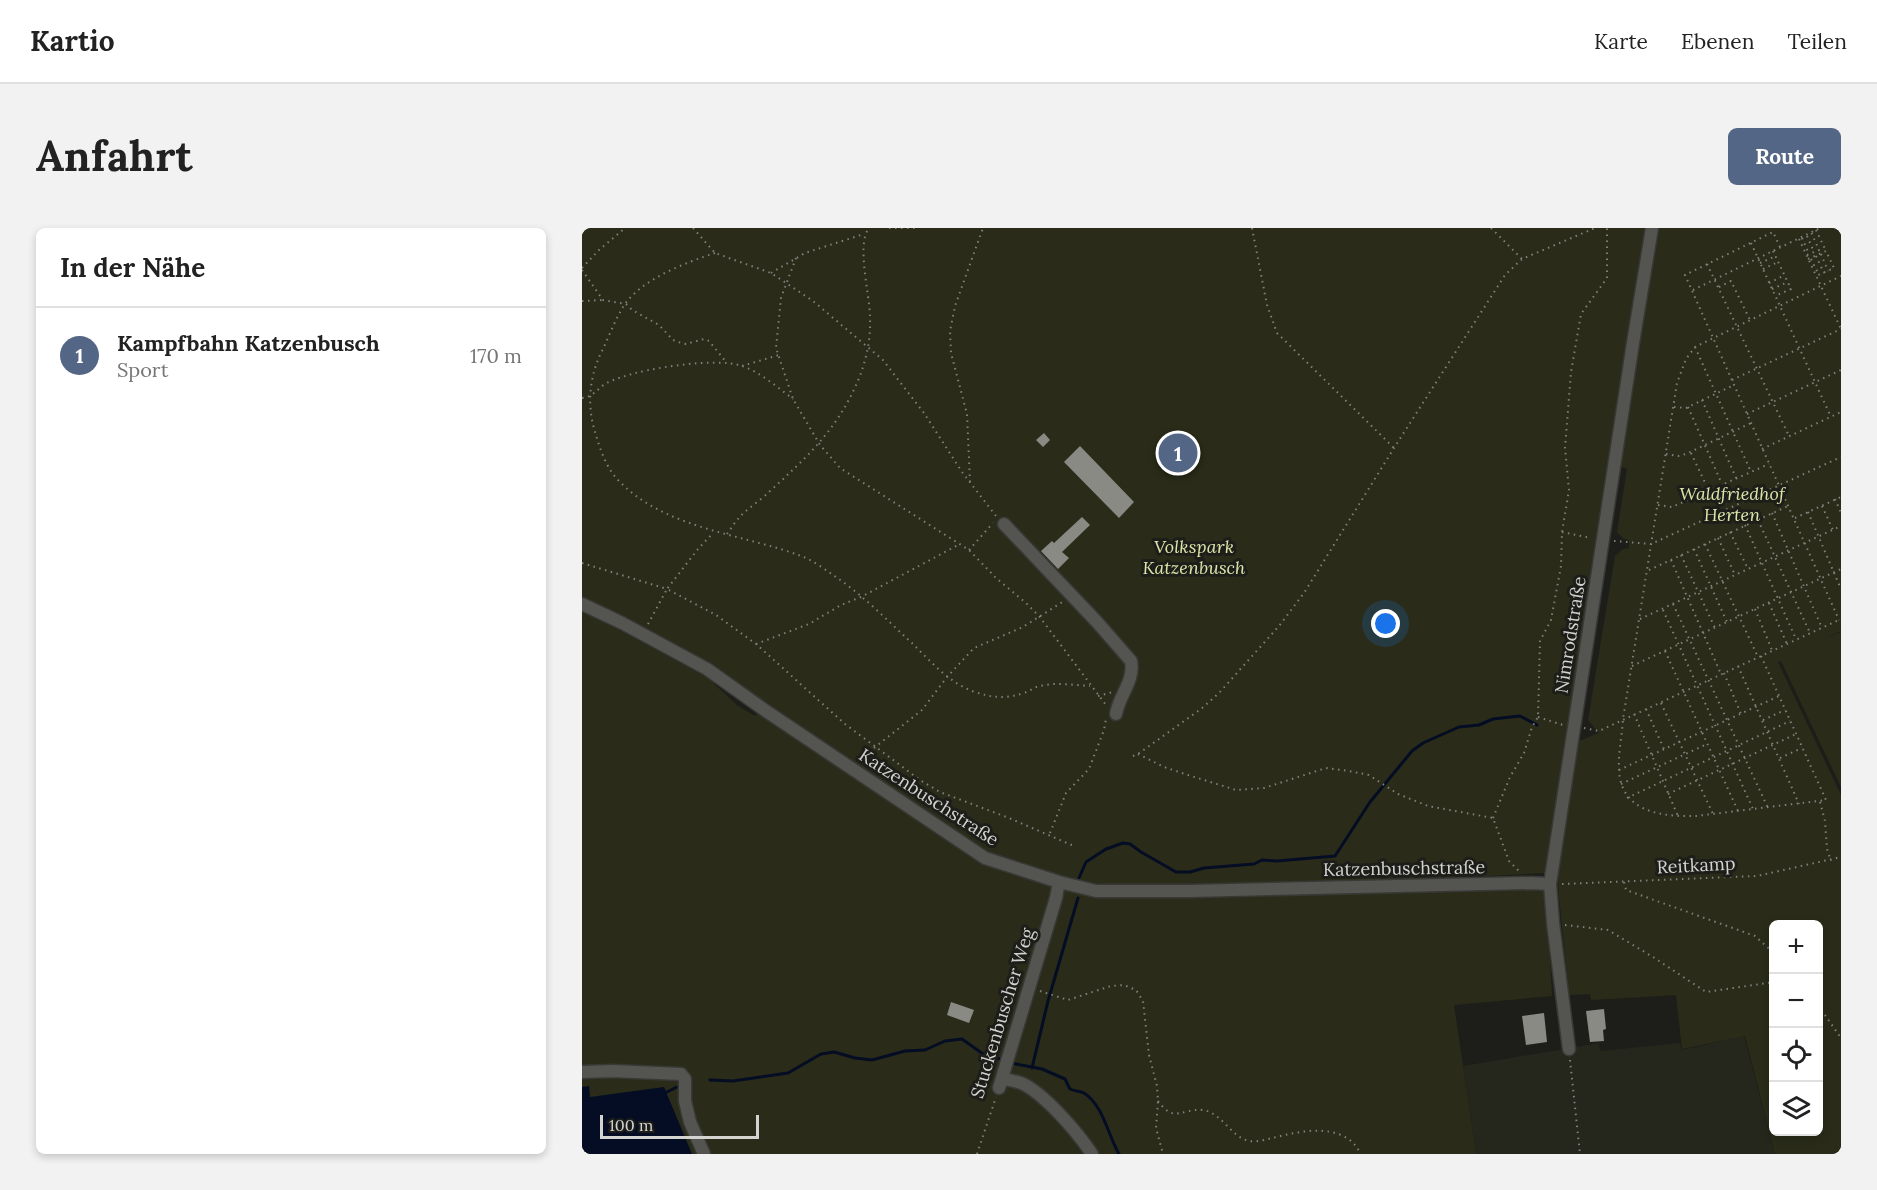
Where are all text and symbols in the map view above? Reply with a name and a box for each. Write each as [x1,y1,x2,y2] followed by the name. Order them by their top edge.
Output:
[30,23,114,59] text: Kartio
[1594,28,1648,55] text: Karte
[1681,28,1754,55] text: Ebenen
[1787,28,1847,55] text: Teilen
[1728,128,1841,185] button: Route
[36,129,193,183] text: Anfahrt
[60,251,205,284] text: In der Nähe
[117,329,380,357] text: Kampfbahn Katzenbusch
[75,343,84,368] text: 1
[470,343,522,368] text: 170 m
[117,357,168,382] text: Sport
[1158,430,1198,476] pin: 1
[1679,482,1787,526] park label: Waldfriedhof Herten
[1143,535,1246,579] park label: Volkspark Katzenbusch
[1549,575,1591,695] street label: Nimrodstraße
[1371,609,1400,638] your location
[855,743,1004,851] street label: Katzenbuschstraße
[1656,851,1736,879] street label: Reitkamp
[1323,855,1486,881] street label: Katzenbuschstraße
[1769,920,1823,1136] map controls
[1769,920,1823,974] button: +
[965,924,1039,1101] street label: Stuckenbuscher Weg
[1769,974,1823,1028] button: −
[1769,1028,1823,1082] button: locate
[1769,1082,1823,1136] button: layers
[600,1112,759,1140] scale bar
[609,1115,653,1135] text: 100 m

